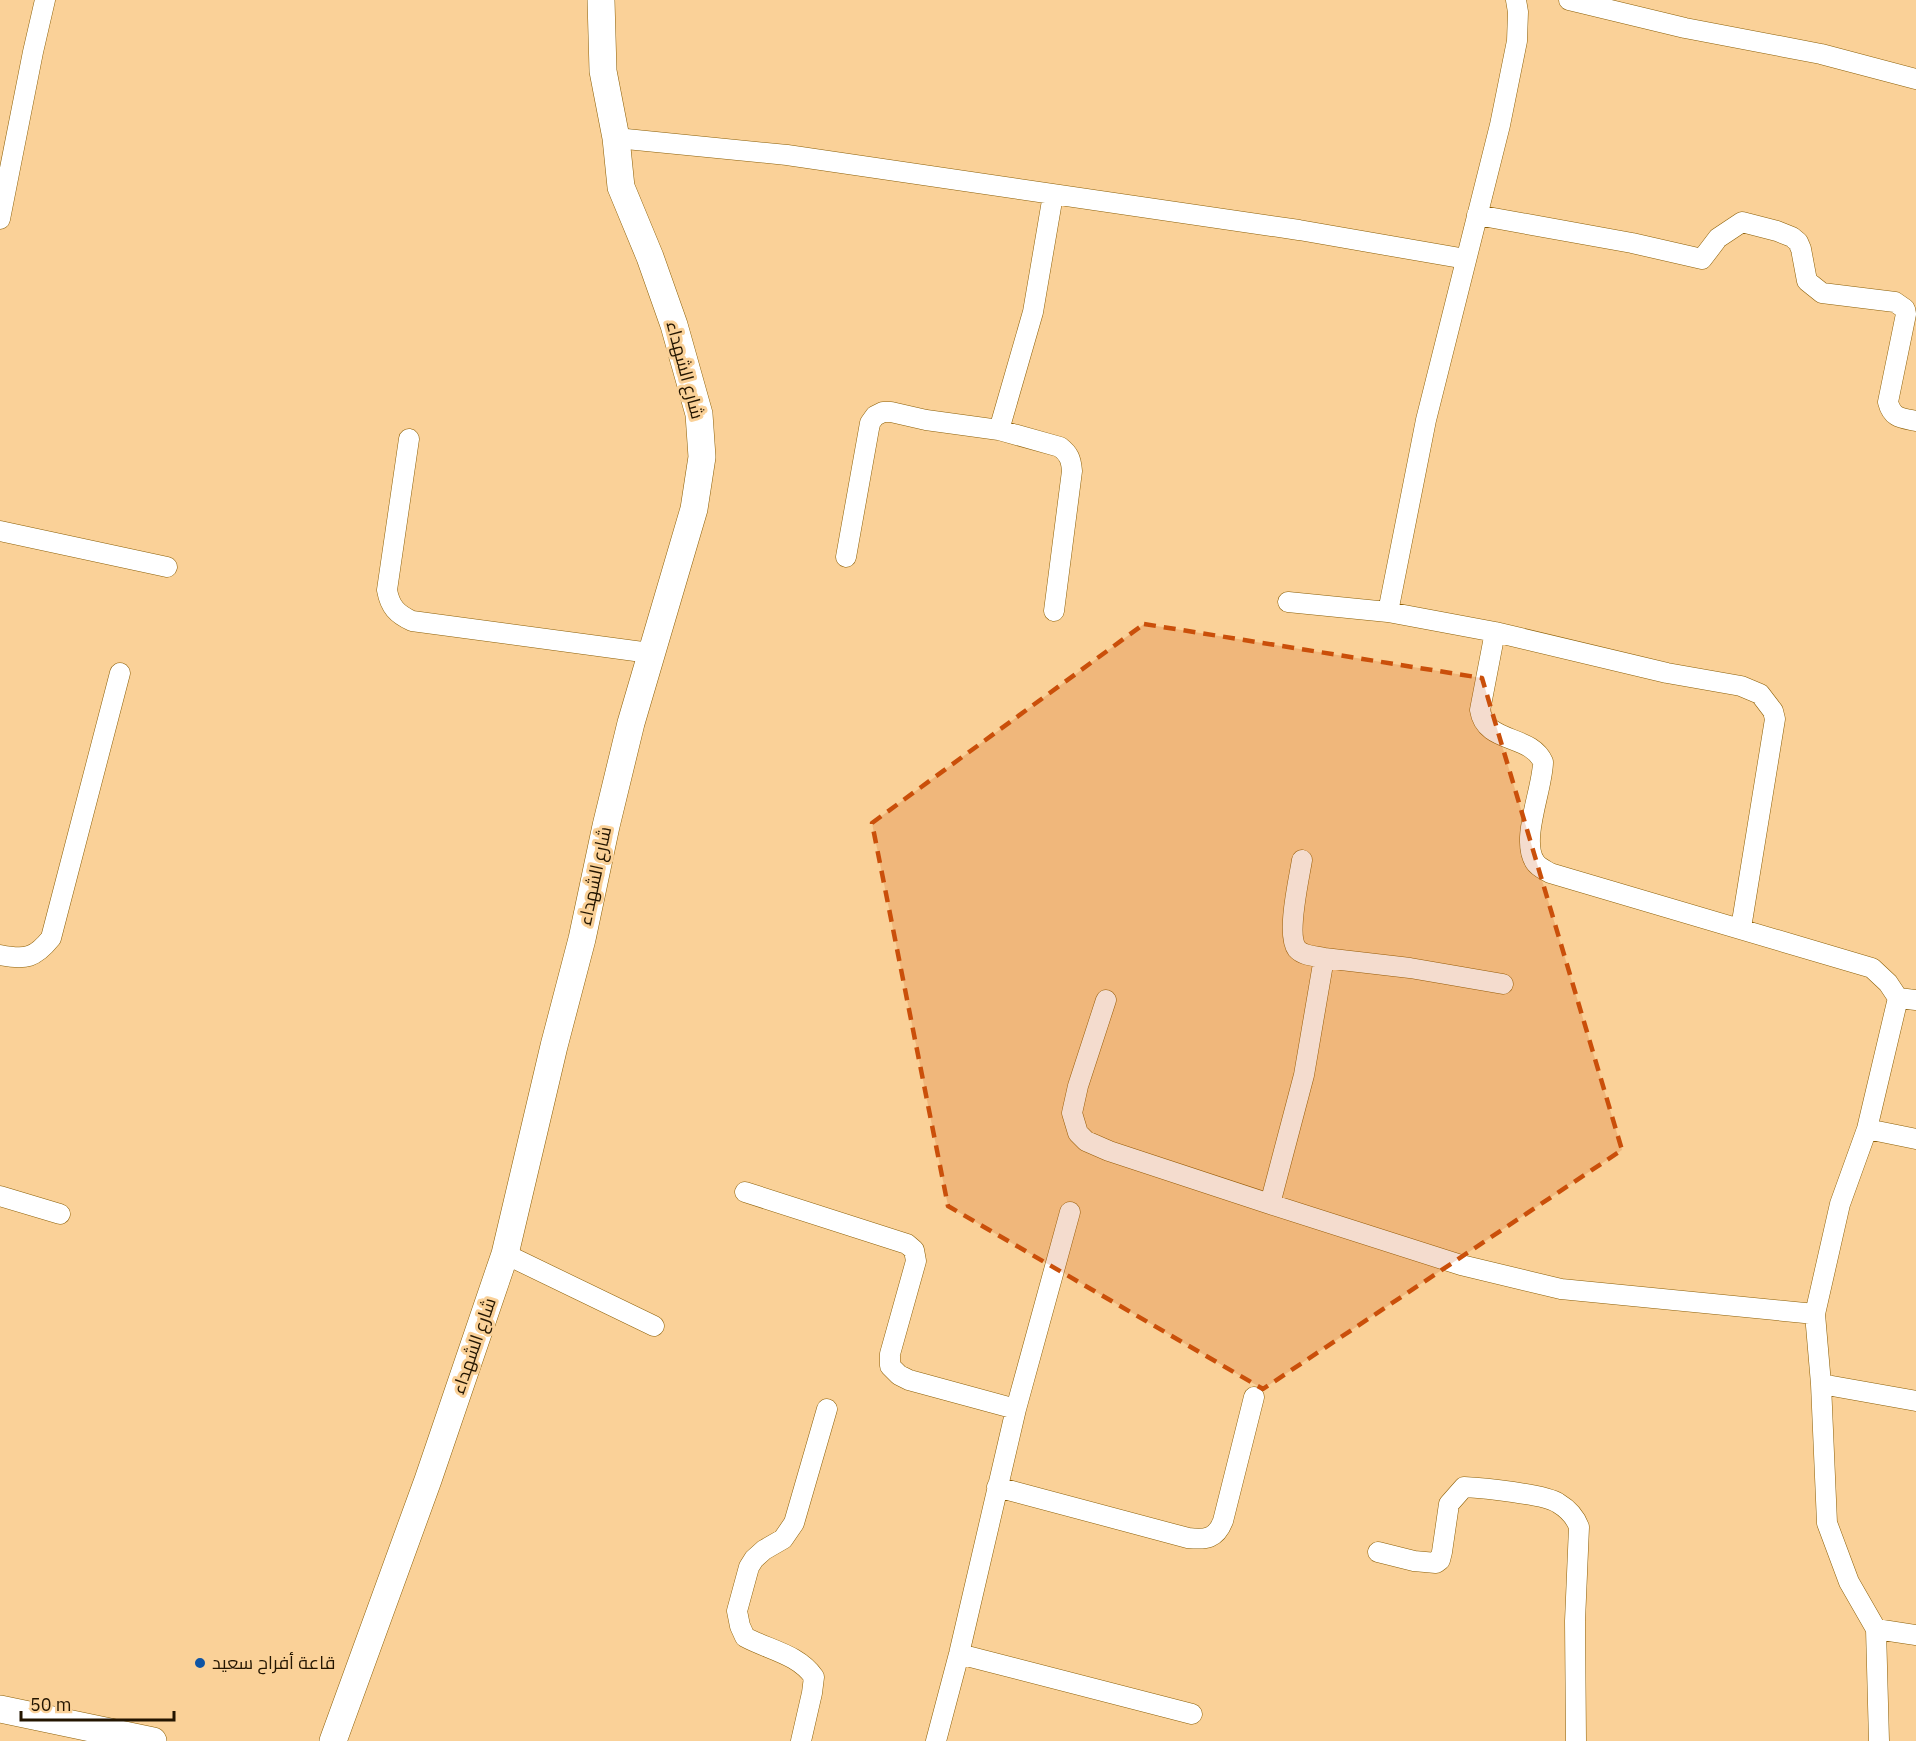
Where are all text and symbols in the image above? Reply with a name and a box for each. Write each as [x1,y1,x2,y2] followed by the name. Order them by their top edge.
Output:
[660,318,710,422] street label: شارع الشهداء
[573,824,617,928] street label: شارع الشهداء
[446,1295,502,1397] street label: شارع الشهداء
[212,1651,336,1675] place label: قاعة أفراح سعيد
[193,1656,207,1670] marker: قاعة أفراح سعيد
[21,1684,174,1722] scale bar
[30,1693,72,1716] text: 50 m

